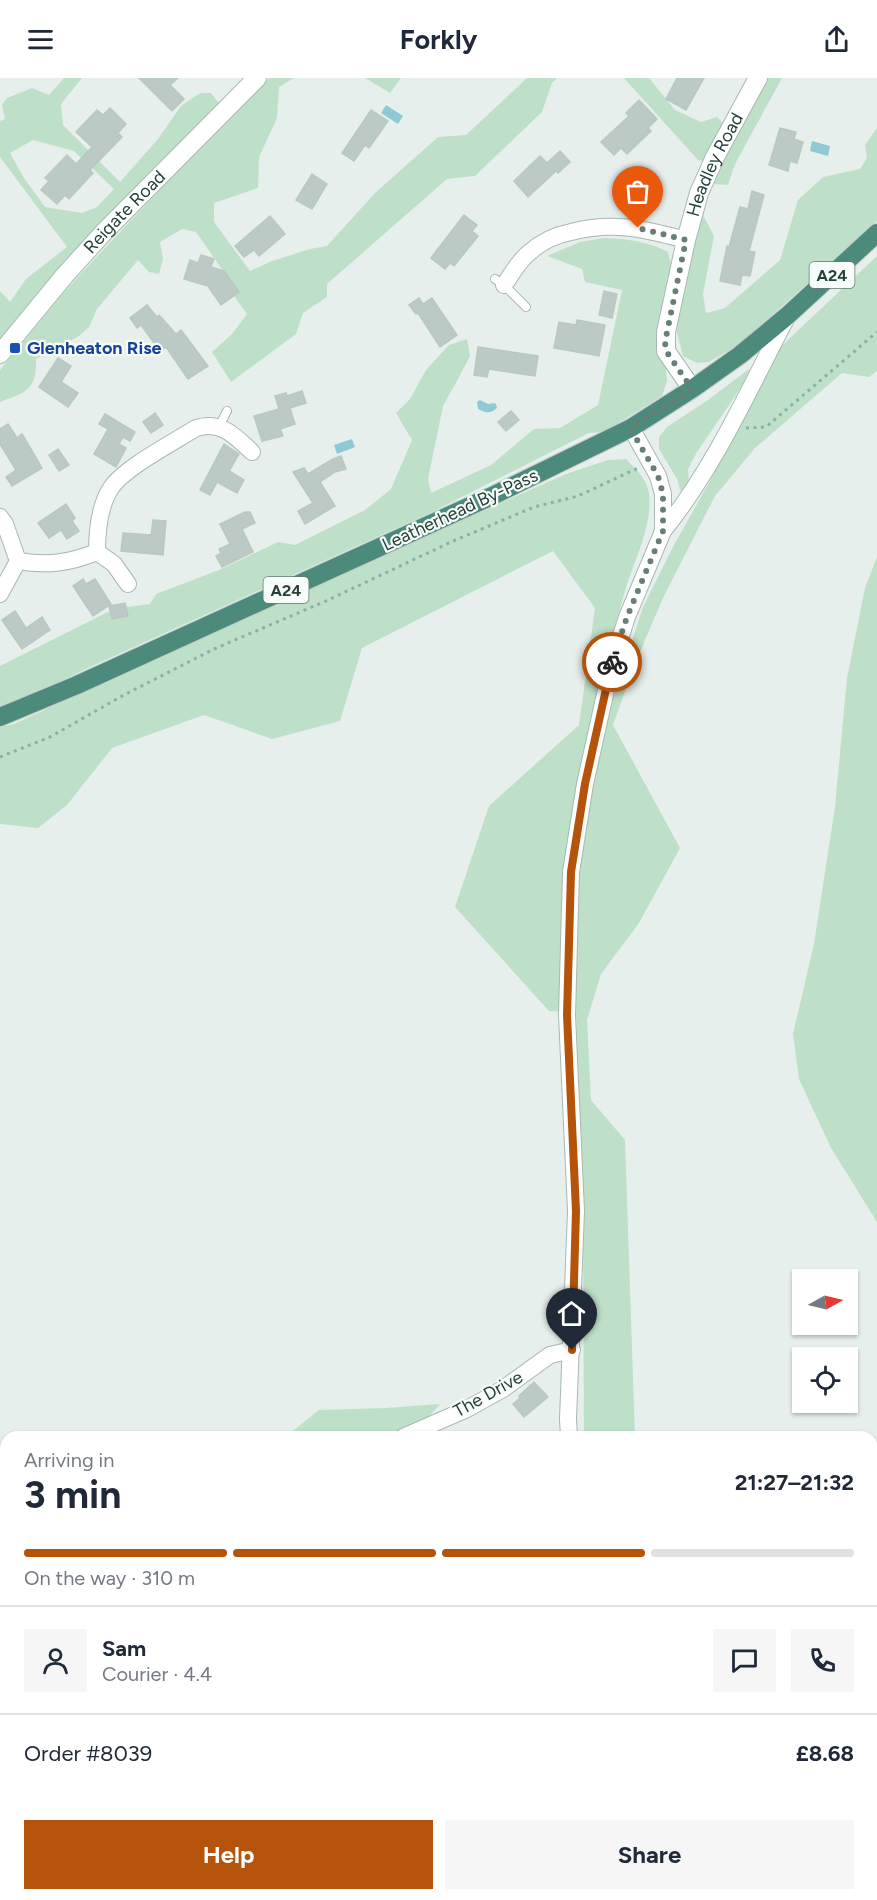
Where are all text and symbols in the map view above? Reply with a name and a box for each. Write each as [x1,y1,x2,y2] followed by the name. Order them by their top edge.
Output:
[24,23,57,56] icon: menu
[400,23,477,56] text: Forkly
[820,23,853,56] icon: share
[682,109,748,219] street label: Headley Road
[79,166,170,258] street label: Reigate Road
[612,166,663,228] pin
[621,175,654,208] icon: bag
[810,262,854,288] road number: A24
[27,337,162,359] place label: Glenheaton Rise
[8,341,22,355] marker: Glenheaton Rise
[379,464,541,556] street label: Leatherhead By-Pass
[264,577,308,603] road number: A24
[582,632,642,692] courier
[596,646,629,679] icon: bike
[792,1269,858,1335] north arrow
[792,1269,858,1413] map controls
[546,1288,597,1350] pin
[555,1297,588,1330] icon: home
[792,1347,858,1413] button: locate
[449,1366,527,1422] street label: The Drive
[24,1448,114,1472] text: Arriving in
[735,1469,854,1496] text: 21:27–21:32
[24,1471,121,1518] text: 3 min
[24,1566,195,1590] text: On the way · 310 m
[24,1629,87,1692] button: person
[713,1629,776,1692] button: chat
[791,1629,854,1692] button: phone
[102,1635,146,1662] text: Sam
[102,1662,212,1686] text: Courier · 4.4
[24,1740,152,1767] text: Order #8039
[796,1740,854,1767] text: £8.68
[24,1820,433,1889] button: Help
[445,1820,854,1889] button: Share

